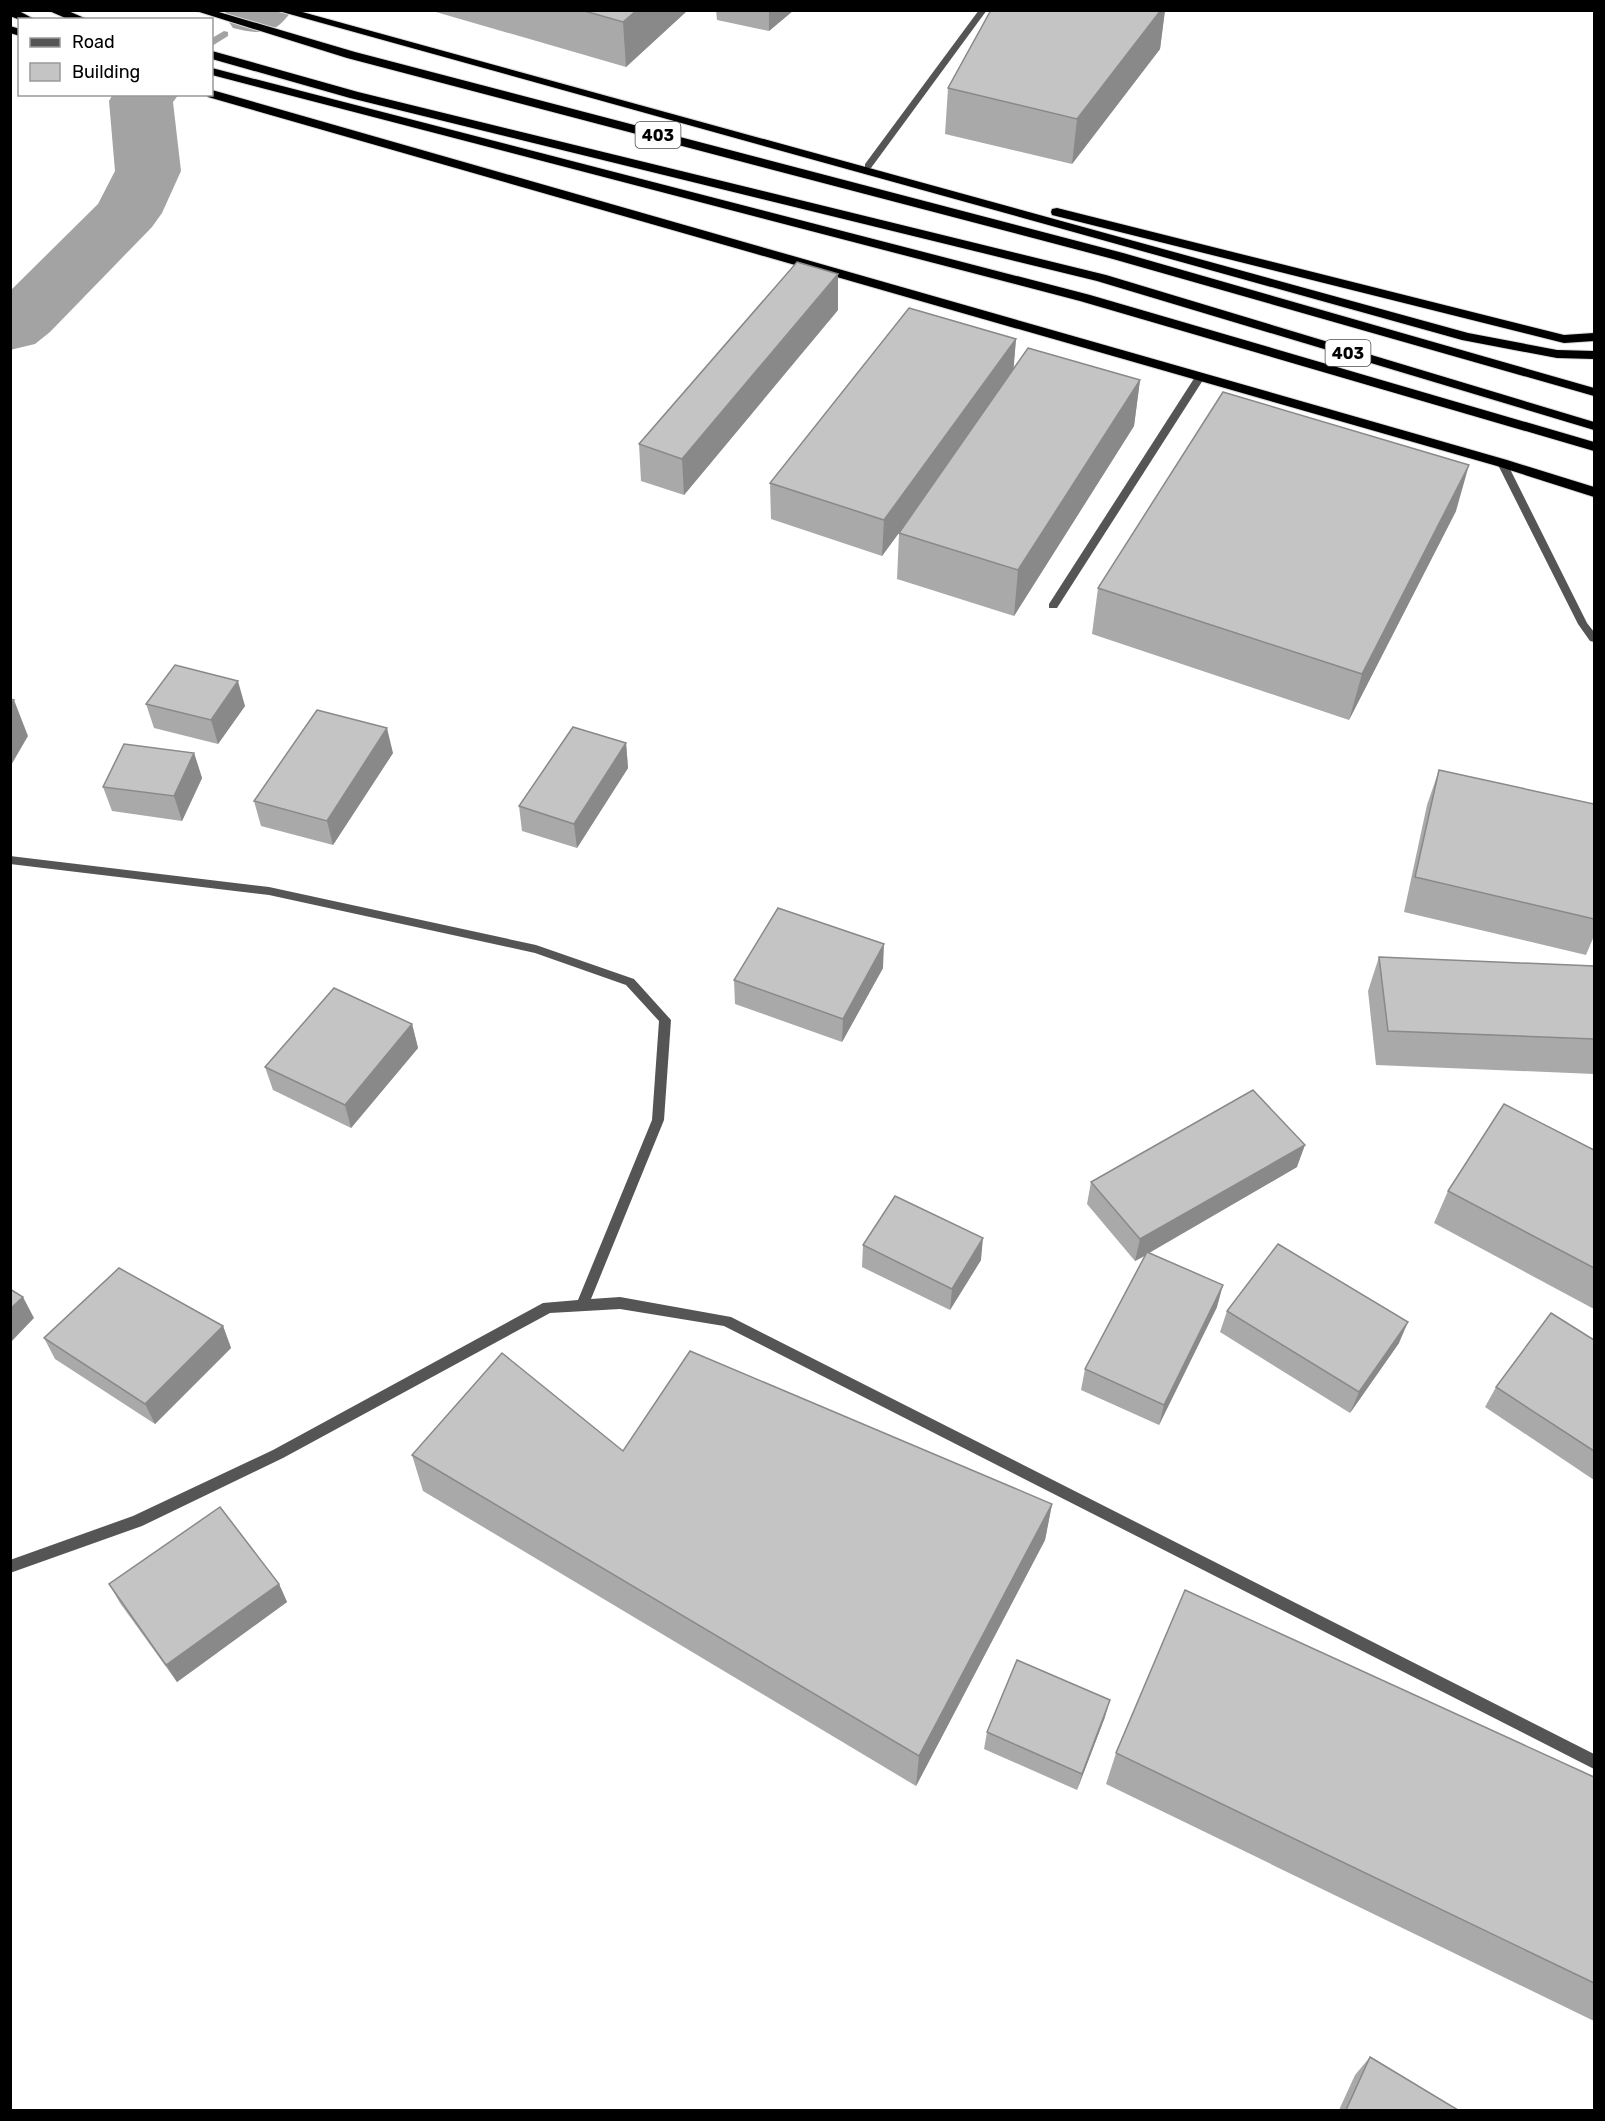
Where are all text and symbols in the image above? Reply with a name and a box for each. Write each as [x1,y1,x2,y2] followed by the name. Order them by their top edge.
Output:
[18,18,213,96] legend
[72,31,115,53] text: Road
[72,61,140,83] text: Building
[636,122,680,148] road number: 403
[1326,340,1370,366] road number: 403

